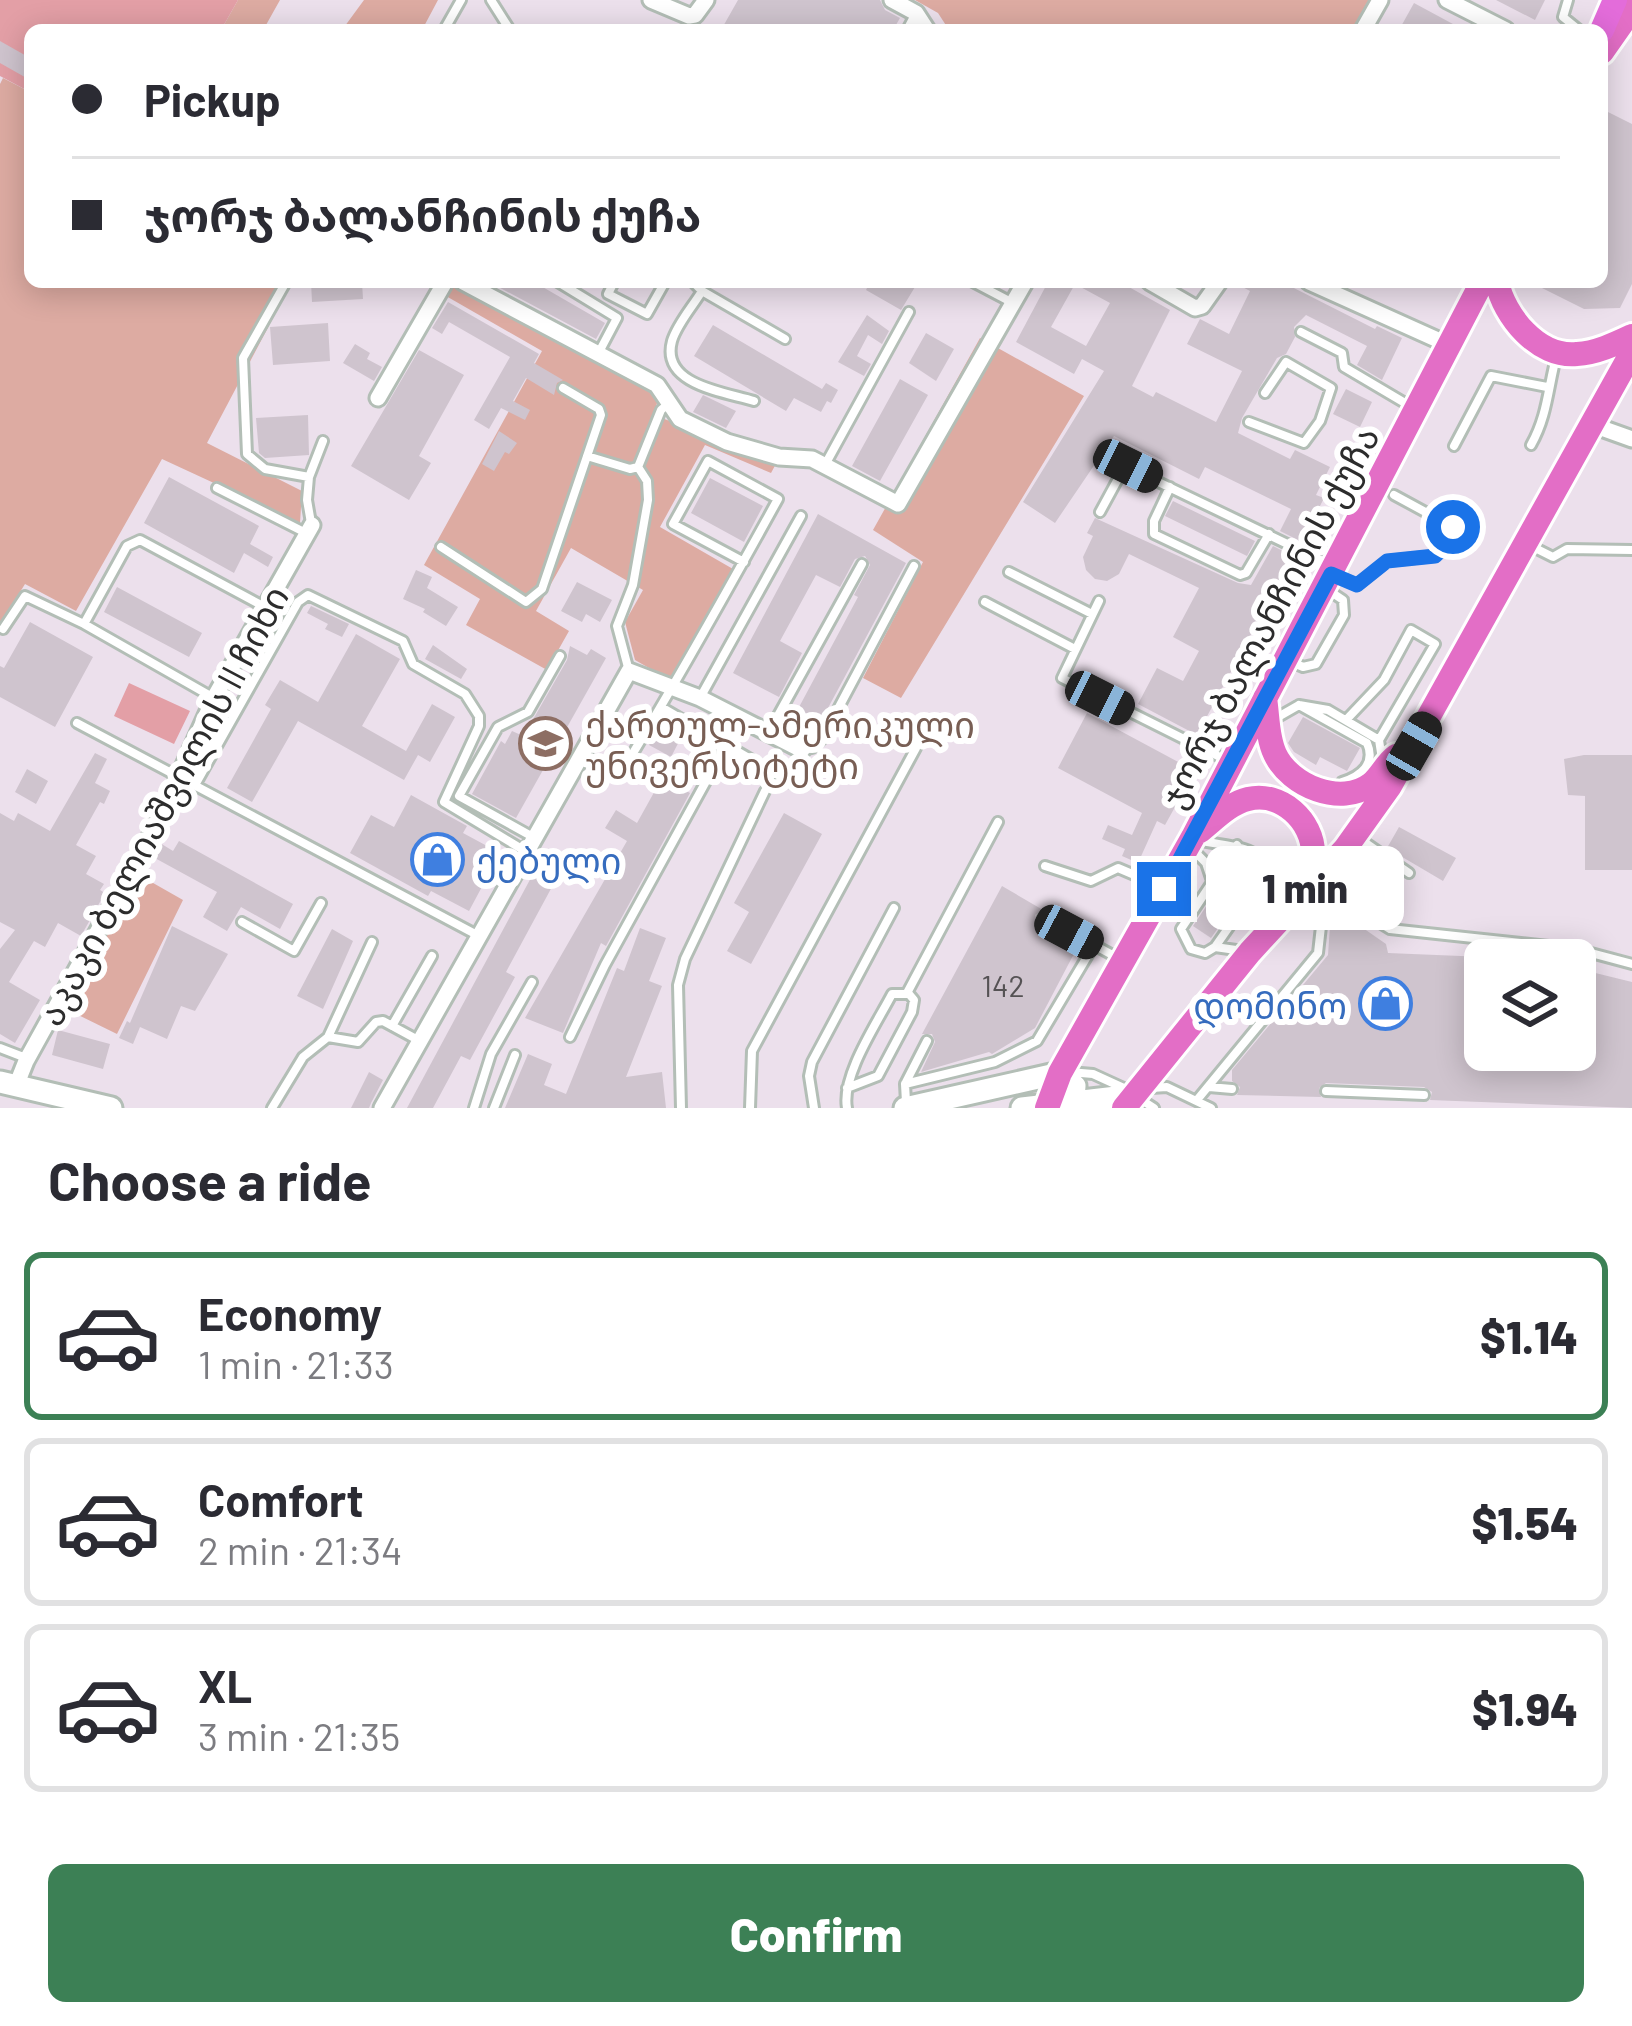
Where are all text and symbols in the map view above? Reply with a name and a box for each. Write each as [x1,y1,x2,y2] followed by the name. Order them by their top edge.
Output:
[144,72,281,126] text: Pickup
[144,187,701,241] text: ჯორჯ ბალანჩინის ქუჩა
[1149,418,1389,815] street label: ჯორჯ ბალანჩინის ქუჩა
[1088,434,1168,498] car
[1426,500,1480,554] route start
[28,578,299,1034] street label: აკაკი ბელიაშვილის II ჩიხი
[1060,666,1140,730] car
[585,702,975,788] place label: ქართულ-ამერიკული უნივერსიტეტი
[1380,706,1448,786] car
[518,716,574,772] school or university icon: ქართულ-ამერიკული უნივერსიტეტი
[409,831,465,887] shop icon: ქებული
[476,838,621,884] place label: ქებული
[1206,847,1404,931] callout: 1 min
[1137,862,1191,916] route end
[1262,864,1348,911] text: 1 min
[1029,899,1109,965] car
[1464,939,1596,1071] map controls
[1464,939,1596,1071] button: layers
[981,967,1025,1003] house number: 142
[1358,976,1414,1032] shop icon: დომინო
[1193,983,1347,1029] place label: დომინო
[48,1147,372,1212] text: Choose a ride
[54,1282,162,1390] icon: car
[198,1286,382,1340] text: Economy
[1480,1309,1578,1363] text: $1.14
[198,1340,394,1387] text: 1 min · 21:33
[54,1468,162,1576] icon: car
[198,1472,364,1526] text: Comfort
[1471,1495,1578,1549] text: $1.54
[198,1526,403,1573] text: 2 min · 21:34
[54,1654,162,1762] icon: car
[198,1658,252,1712] text: XL
[1472,1681,1578,1735] text: $1.94
[198,1712,400,1759] text: 3 min · 21:35
[48,1864,1584,2002] button: Confirm

